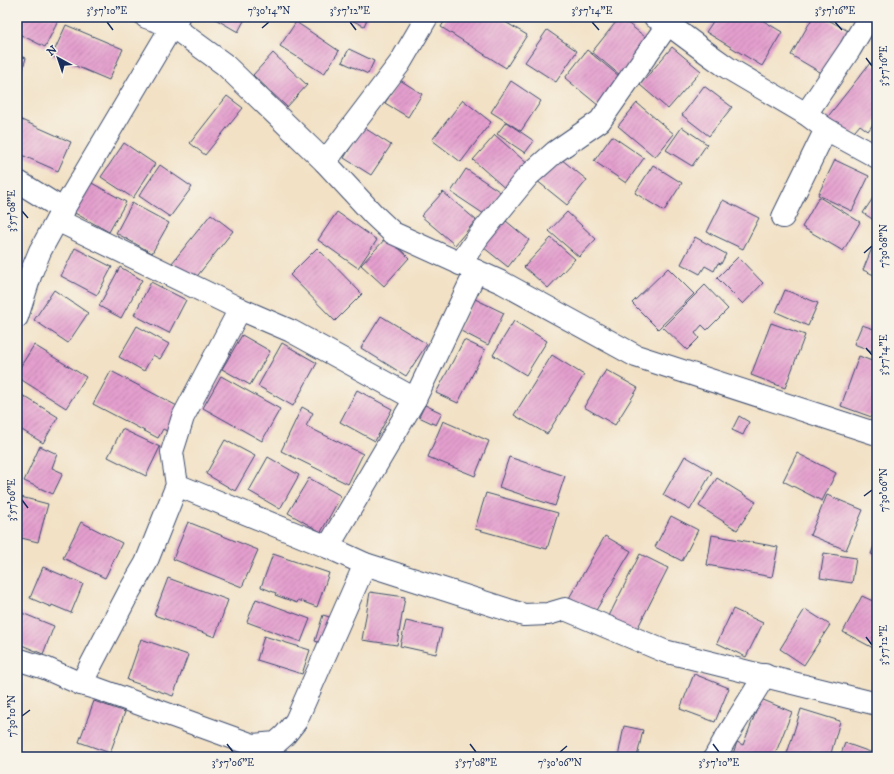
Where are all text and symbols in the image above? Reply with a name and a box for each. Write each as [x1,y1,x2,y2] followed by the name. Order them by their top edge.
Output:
[87,5,127,17] text: 3°57'10"E
[248,5,290,17] text: 7°30'14"N
[330,5,370,17] text: 3°57'12"E
[571,5,613,17] text: 3°57'14"E
[815,5,855,17] text: 3°57'16"E
[38,38,78,78] north arrow
[44,43,60,59] text: N
[878,46,890,86] text: 3°57'16"E
[6,190,18,232] text: 3°57'08"E
[878,224,890,268] text: 7°30'08"N
[878,334,890,376] text: 3°57'14"E
[878,468,890,512] text: 7°30'06"N
[6,479,18,521] text: 3°57'06"E
[878,625,890,665] text: 3°57'12"E
[6,695,18,737] text: 7°30'10"N
[212,757,254,769] text: 3°57'06"E
[455,757,497,769] text: 3°57'08"E
[538,757,582,769] text: 7°30'06"N
[699,757,739,769] text: 3°57'10"E

